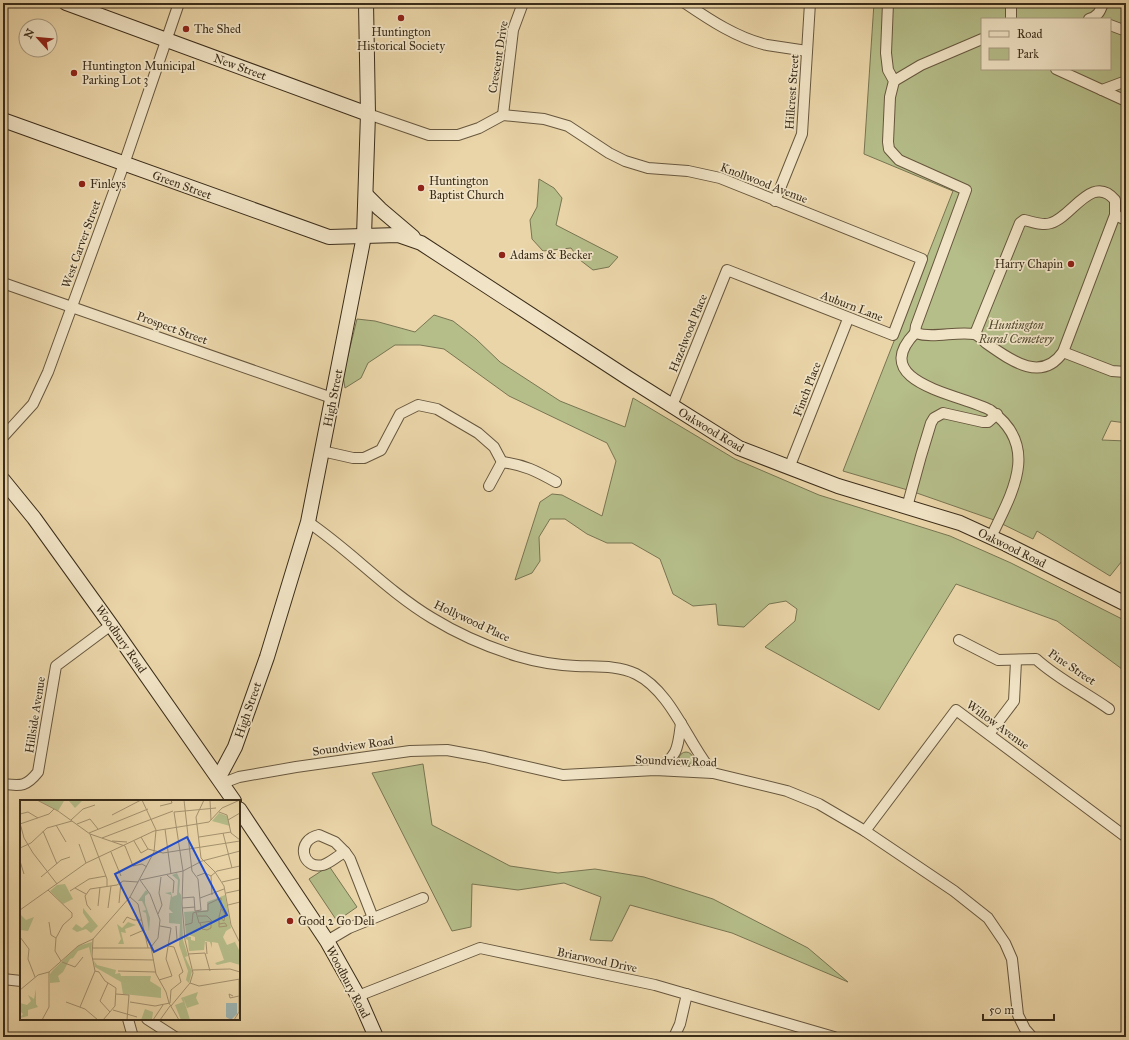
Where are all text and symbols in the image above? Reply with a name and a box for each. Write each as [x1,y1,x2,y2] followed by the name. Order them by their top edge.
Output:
[396,13,406,23] marker: Huntington Historical Society
[18,18,58,58] north arrow
[981,18,1111,70] legend
[485,20,511,94] street label: Crescent Drive
[194,22,241,36] place label: The Shed
[181,24,191,34] marker: The Shed
[357,25,446,53] place label: Huntington Historical Society
[22,26,38,41] text: N
[1017,27,1043,41] text: Road
[1017,47,1039,61] text: Park
[212,51,269,83] street label: New Street
[782,53,802,130] street label: Hillcrest Street
[82,59,196,88] place label: Huntington Municipal Parking Lot 3
[69,68,79,78] marker: Huntington Municipal Parking Lot 3
[718,160,810,206] street label: Knollwood Avenue
[150,168,214,202] street label: Green Street
[429,174,504,202] place label: Huntington Baptist Church
[90,177,126,191] place label: Finleys
[77,179,87,189] marker: Finleys
[416,183,426,193] marker: Huntington Baptist Church
[59,197,104,290] street label: West Carver Street
[509,248,592,262] place label: Adams & Becker
[497,250,507,260] marker: Adams & Becker
[995,257,1064,271] place label: Harry Chapin
[1066,259,1076,269] marker: Harry Chapin
[818,287,885,324] street label: Auburn Lane
[666,292,710,374] street label: Hazelwood Place
[135,309,210,348] street label: Prospect Street
[978,318,1054,346] park label: Huntington Rural Cemetery
[790,360,824,418] street label: Finch Place
[321,367,347,428] street label: High Street
[676,405,746,455] street label: Oakwood Road
[976,525,1048,571] street label: Oakwood Road
[432,597,512,645] street label: Hollywood Place
[92,602,150,676] street label: Woodbury Road
[1046,646,1099,688] street label: Pine Street
[22,676,48,754] street label: Hillside Avenue
[232,679,265,740] street label: High Street
[964,698,1032,752] street label: Willow Avenue
[311,733,395,759] street label: Soundview Road
[635,753,717,769] street label: Soundview Road
[20,800,240,1020] inset map
[298,914,375,928] place label: Good 2 Go Deli
[285,916,295,926] marker: Good 2 Go Deli
[323,944,373,1020] street label: Woodbury Road
[556,945,638,975] street label: Briarwood Drive
[983,996,1054,1022] scale bar
[989,1003,1014,1017] text: 50 m

